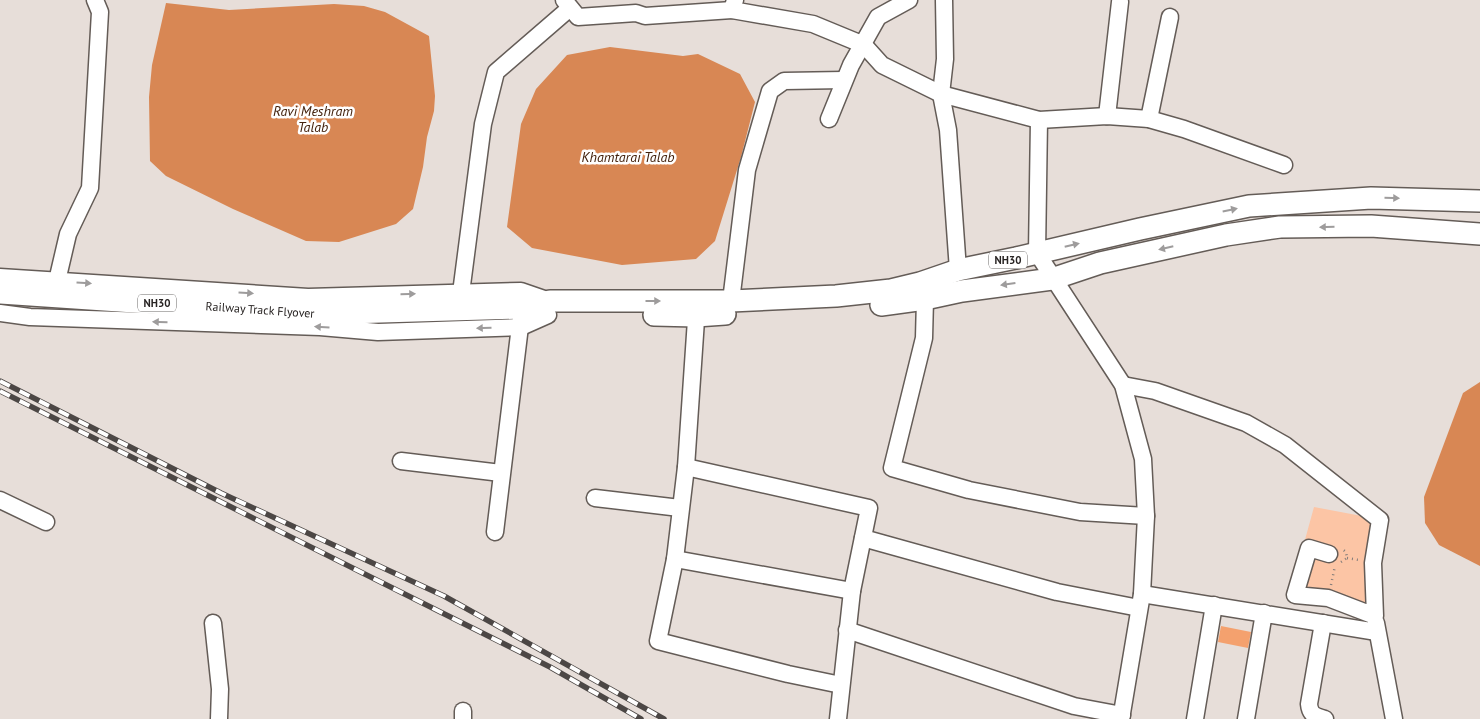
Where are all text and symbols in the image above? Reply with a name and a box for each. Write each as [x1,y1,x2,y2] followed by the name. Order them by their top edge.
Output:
[273,102,353,136] water label: Ravi Meshram Talab
[581,148,675,166] water label: Khamtarai Talab
[1384,195,1400,203] one-way arrow
[1223,206,1239,214] one-way arrow
[1318,223,1334,231] one-way arrow
[1064,241,1079,249] one-way arrow
[1159,244,1174,252] one-way arrow
[989,252,1027,268] road number: NH30
[76,279,92,287] one-way arrow
[1000,280,1016,288] one-way arrow
[238,289,254,297] one-way arrow
[400,290,416,298] one-way arrow
[138,294,176,312] road number: NH30
[645,297,661,305] one-way arrow
[205,298,315,321] street label: Railway Track Flyover
[151,318,167,326] one-way arrow
[314,323,330,331] one-way arrow
[476,325,492,333] one-way arrow

